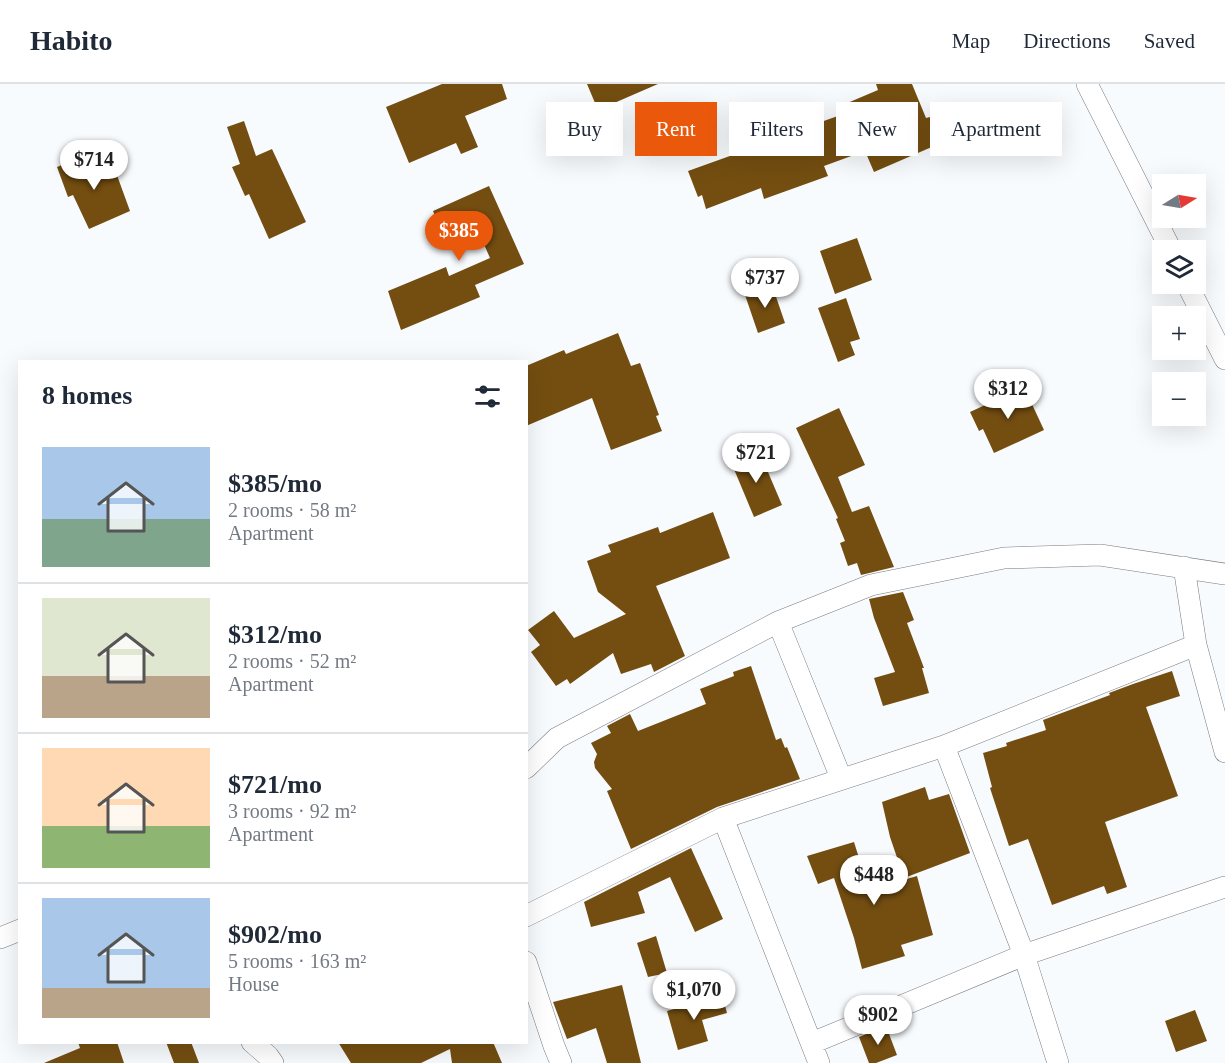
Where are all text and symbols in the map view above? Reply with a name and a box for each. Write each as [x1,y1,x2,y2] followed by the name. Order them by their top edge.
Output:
[30,25,112,56] text: Habito
[952,29,990,53] text: Map
[1023,29,1111,53] text: Directions
[1144,29,1195,53] text: Saved
[546,102,623,156] chip: Buy
[635,102,717,156] chip: Rent
[729,102,824,156] chip: Filters
[836,102,918,156] chip: New
[930,102,1062,156] chip: Apartment
[58,140,130,191] pin: $714
[74,148,114,170] text: $714
[1152,174,1206,228] north arrow
[1152,174,1206,426] map controls
[423,211,495,262] pin: $385
[439,219,479,241] text: $385
[1152,240,1206,294] button: layers
[729,258,801,309] pin: $737
[745,266,785,288] text: $737
[1152,306,1206,360] button: +
[972,369,1044,420] pin: $312
[1152,372,1206,426] button: −
[988,377,1028,399] text: $312
[471,380,504,413] icon: filters
[42,381,132,410] text: 8 homes
[720,433,792,484] pin: $721
[736,441,776,463] text: $721
[228,469,322,498] text: $385/mo
[90,471,162,543] icon: home
[228,499,356,521] text: 2 rooms · 58 m²
[228,522,314,544] text: Apartment
[228,620,322,649] text: $312/mo
[90,622,162,694] icon: home
[228,650,356,672] text: 2 rooms · 52 m²
[228,673,314,695] text: Apartment
[228,770,322,799] text: $721/mo
[90,772,162,844] icon: home
[228,800,356,822] text: 3 rooms · 92 m²
[228,823,314,845] text: Apartment
[838,855,910,906] pin: $448
[854,863,894,885] text: $448
[228,920,322,949] text: $902/mo
[90,922,162,994] icon: home
[228,950,366,972] text: 5 rooms · 163 m²
[645,970,743,1021] pin: $1,070
[228,973,279,995] text: House
[667,978,722,1000] text: $1,070
[842,995,914,1046] pin: $902
[858,1003,898,1025] text: $902

